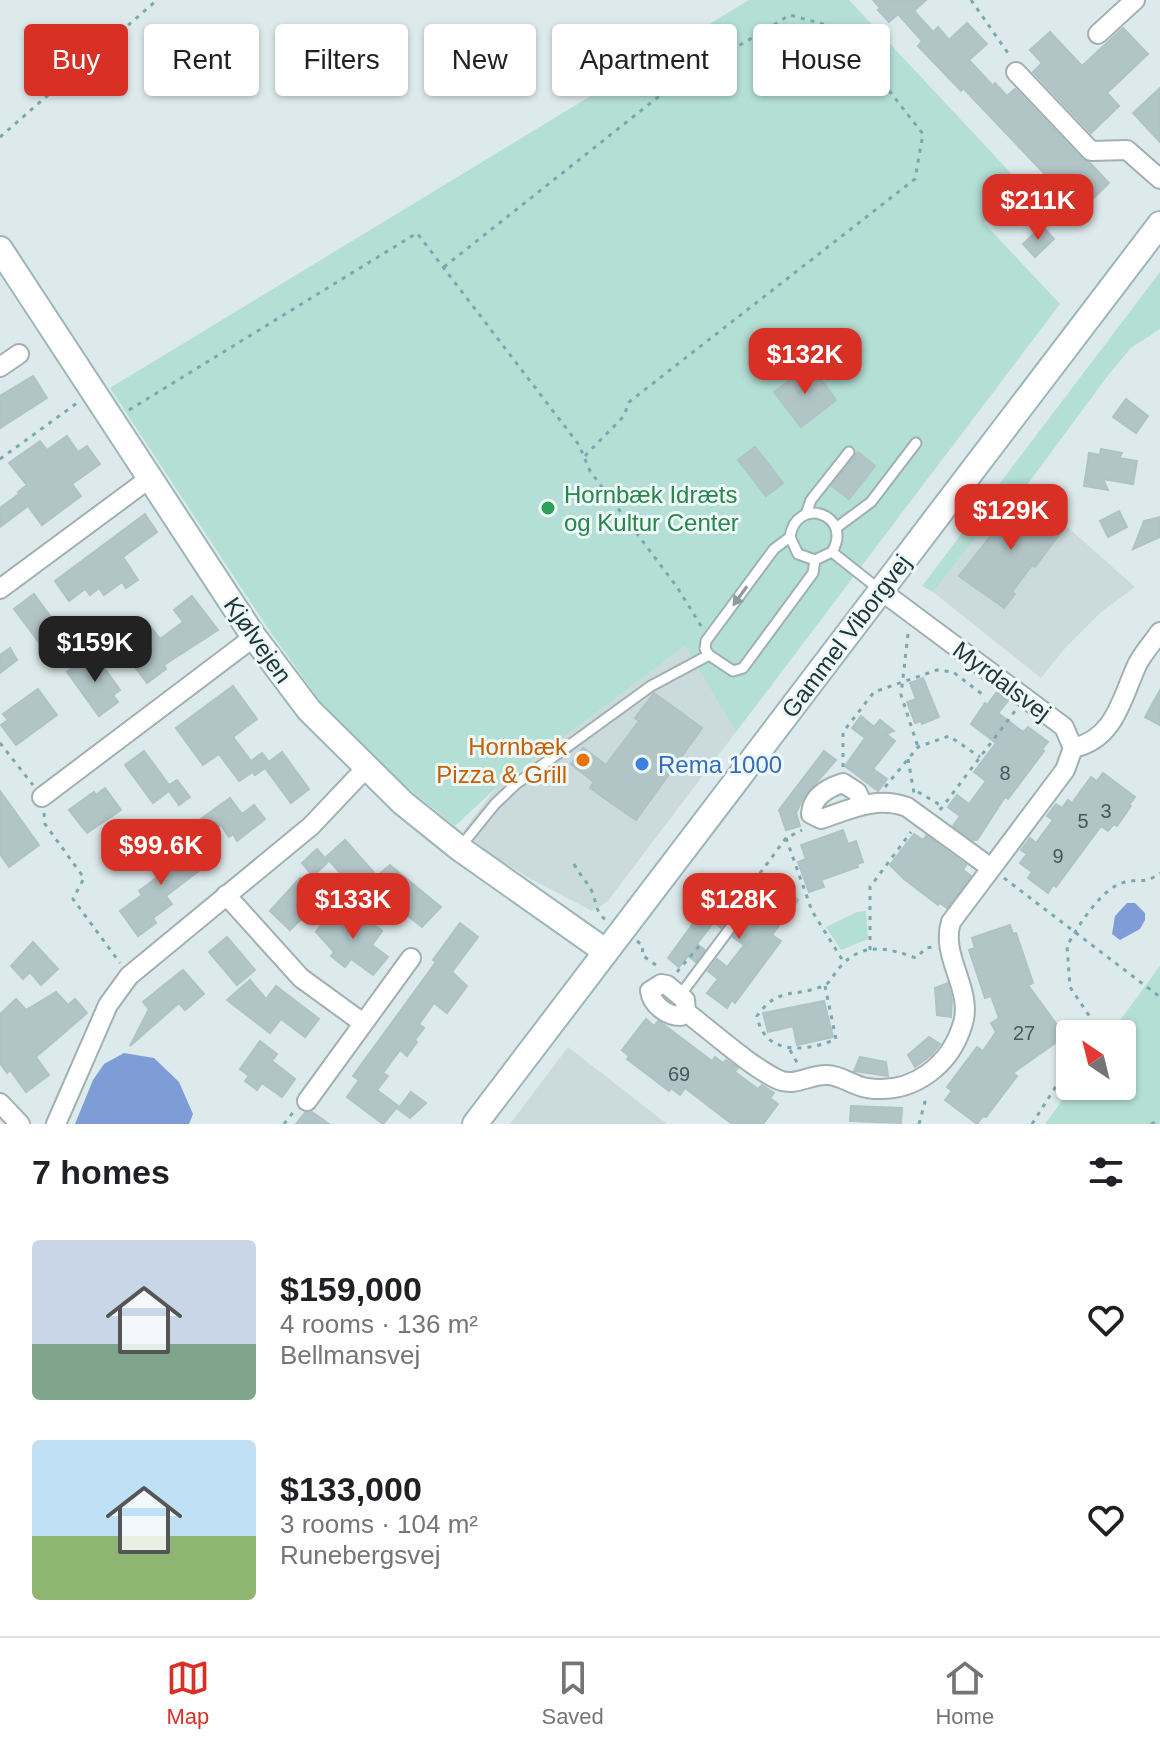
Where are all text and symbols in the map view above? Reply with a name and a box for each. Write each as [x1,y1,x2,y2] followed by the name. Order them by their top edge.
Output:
[24,24,128,96] chip: Buy
[144,24,259,96] chip: Rent
[275,24,408,96] chip: Filters
[424,24,536,96] chip: New
[552,24,737,96] chip: Apartment
[753,24,890,96] chip: House
[982,174,1094,242] pin: $211K
[1000,185,1076,215] text: $211K
[749,328,861,396] pin: $132K
[767,339,843,369] text: $132K
[564,481,739,536] place label: Hornbæk Idræts og Kultur Center
[955,484,1067,552] pin: $129K
[973,495,1049,525] text: $129K
[539,499,557,517] marker: Hornbæk Idræts og Kultur Center
[776,549,916,723] street label: Gammel Viborgvej
[733,585,748,606] one-way arrow
[219,592,297,688] street label: Kjølvejen
[39,616,151,684] pin: $159K
[57,627,133,657] text: $159K
[948,636,1056,726] street label: Myrdalsvej
[436,733,568,788] place label: Hornbæk Pizza & Grill
[574,751,592,769] marker: Hornbæk Pizza & Grill
[658,751,782,778] place label: Rema 1000
[633,755,651,773] marker: Rema 1000
[999,762,1011,784] house number: 8
[1100,800,1112,822] house number: 3
[1077,810,1089,832] house number: 5
[96,819,226,887] pin: $99.6K
[119,830,203,860] text: $99.6K
[1052,845,1064,867] house number: 9
[297,873,409,941] pin: $133K
[683,873,795,941] pin: $128K
[315,884,391,914] text: $133K
[701,884,777,914] text: $128K
[1056,1020,1136,1100] north arrow
[1056,1020,1136,1100] map controls
[1013,1022,1035,1044] house number: 27
[668,1063,690,1085] house number: 69
[1084,1150,1128,1194] icon: filters
[32,1153,170,1191] text: 7 homes
[280,1270,422,1308] text: $159,000
[96,1272,192,1368] icon: home
[1084,1298,1128,1342] icon: heart
[280,1309,478,1339] text: 4 rooms · 136 m²
[280,1340,420,1370] text: Bellmansvej
[280,1470,422,1508] text: $133,000
[96,1472,192,1568] icon: home
[1084,1498,1128,1542] icon: heart
[280,1509,478,1539] text: 3 rooms · 104 m²
[280,1540,440,1570] text: Runebergsvej
[166,1656,210,1730] tab: Map
[541,1656,604,1730] tab: Saved
[935,1656,994,1730] tab: Home

